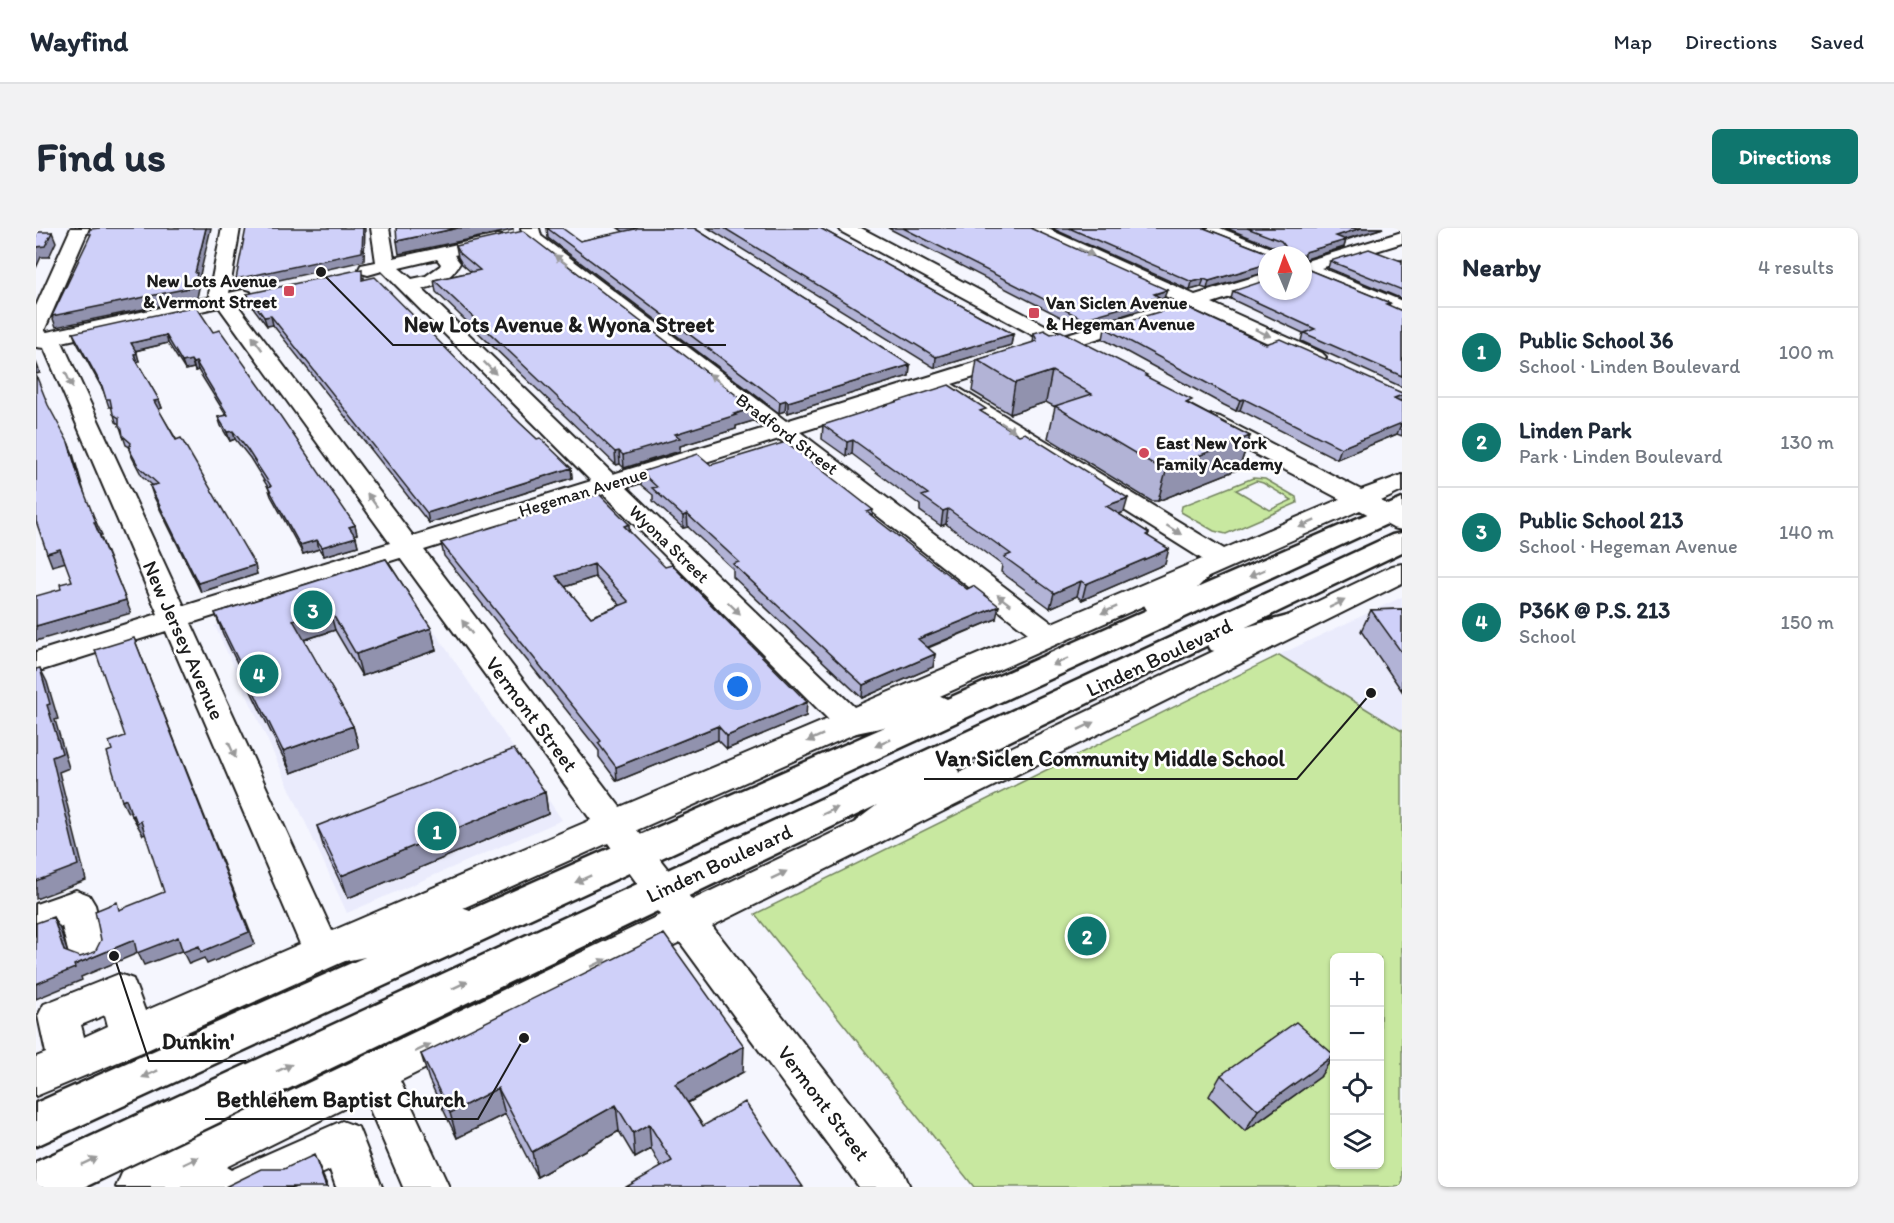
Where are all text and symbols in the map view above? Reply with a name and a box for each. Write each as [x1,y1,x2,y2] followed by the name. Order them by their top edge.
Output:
[30,24,128,58] text: Wayfind
[1614,29,1652,54] text: Map
[1685,29,1777,54] text: Directions
[1810,29,1864,54] text: Saved
[1712,129,1858,184] button: Directions
[36,131,166,182] text: Find us
[1258,246,1312,300] north arrow
[1077,248,1094,257] one-way arrow
[1462,251,1541,283] text: Nearby
[553,254,569,267] one-way arrow
[1758,255,1834,279] text: 4 results
[143,270,277,313] place label: New Lots Avenue & Vermont Street
[282,284,296,298] marker: New Lots Avenue & Vermont Street
[1046,292,1195,335] place label: Van Siclen Avenue & Hegeman Avenue
[393,305,726,345] callout: New Lots Avenue & Wyona Street
[1027,306,1041,320] marker: Van Siclen Avenue & Hegeman Avenue
[404,311,715,338] text: New Lots Avenue & Wyona Street
[1519,327,1673,354] text: Public School 36
[1254,329,1271,338] one-way arrow
[251,335,263,351] one-way arrow
[1477,340,1486,364] text: 1
[1779,340,1834,364] text: 100 m
[1519,354,1740,378] text: School · Linden Boulevard
[483,361,497,375] one-way arrow
[64,371,74,389] one-way arrow
[708,373,724,385] one-way arrow
[731,388,843,480] street label: Bradford Street
[1519,417,1632,444] text: Linden Park
[1000,421,1016,432] one-way arrow
[1476,430,1487,454] text: 2
[1780,430,1834,454] text: 130 m
[1156,432,1283,475] place label: East New York Family Academy
[1519,444,1723,468] text: Park · Linden Boulevard
[1137,446,1151,460] marker: East New York Family Academy
[516,462,650,522] street label: Hegeman Avenue
[367,492,379,507] one-way arrow
[624,500,714,588] street label: Wyona Street
[1519,507,1684,534] text: Public School 213
[1298,519,1316,529] one-way arrow
[1476,520,1487,544] text: 3
[1779,520,1834,544] text: 140 m
[1166,524,1182,535] one-way arrow
[1519,534,1738,558] text: School · Hegeman Avenue
[138,557,230,723] street label: New Jersey Avenue
[1248,569,1266,578] one-way arrow
[294,588,332,632] pin: 3
[996,594,1012,606] one-way arrow
[1519,597,1670,624] text: P36K @ P.S. 213
[1329,599,1346,608] one-way arrow
[726,601,741,614] one-way arrow
[1100,606,1118,615] one-way arrow
[1475,610,1488,634] text: 4
[1781,610,1834,634] text: 150 m
[1082,612,1236,702] street label: Linden Boulevard
[461,620,473,636] one-way arrow
[1519,624,1576,648] text: School
[481,651,584,777] street label: Vermont Street
[240,652,278,696] pin: 4
[1052,658,1069,667] one-way arrow
[723,672,752,701] your location
[1078,721,1095,730] one-way arrow
[806,734,823,743] one-way arrow
[874,738,891,747] one-way arrow
[924,739,1297,779] callout: Van Siclen Community Middle School
[228,741,237,758] one-way arrow
[935,745,1285,772] text: Van Siclen Community Middle School
[821,807,838,816] one-way arrow
[418,808,456,854] pin: 1
[642,818,796,908] street label: Linden Boulevard
[770,870,787,880] one-way arrow
[574,874,591,883] one-way arrow
[1068,914,1106,958] pin: 2
[1330,953,1384,1169] map controls
[1330,953,1384,1007] button: +
[590,958,607,968] one-way arrow
[452,980,469,989] one-way arrow
[1330,1007,1384,1061] button: −
[149,1021,246,1061] callout: Dunkin'
[162,1028,234,1055] text: Dunkin'
[773,1040,876,1166] street label: Vermont Street
[415,1044,432,1053] one-way arrow
[1330,1061,1384,1115] button: locate
[276,1064,293,1073] one-way arrow
[142,1069,159,1078] one-way arrow
[205,1079,478,1119] callout: Bethlehem Baptist Church
[217,1086,467,1113] text: Bethlehem Baptist Church
[1330,1115,1384,1169] button: layers
[80,1156,98,1166] one-way arrow
[183,1157,200,1166] one-way arrow

